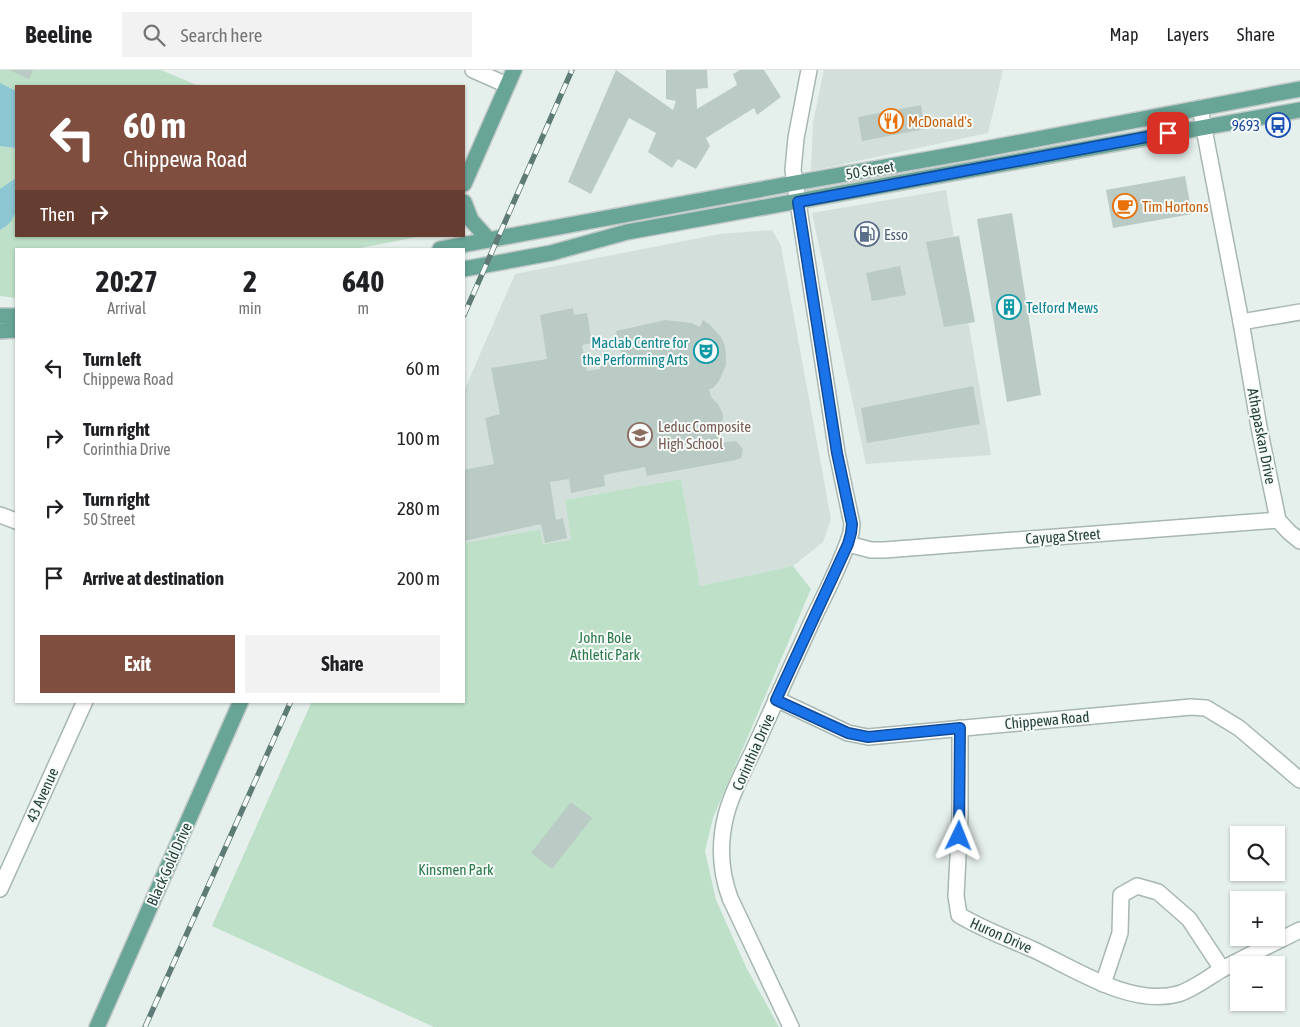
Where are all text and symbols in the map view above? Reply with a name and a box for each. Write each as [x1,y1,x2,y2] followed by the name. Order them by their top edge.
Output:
[122,12,472,57] search box
[25,21,92,48] text: Beeline
[140,21,168,49] icon: search
[180,24,262,46] text: Search here
[1109,24,1138,45] text: Map
[1166,24,1209,45] text: Layers
[1237,24,1275,45] text: Share
[40,105,105,170] icon: left
[123,105,186,145] text: 60 m
[878,108,904,134] restaurant icon: McDonald's
[1147,112,1189,154] pin
[1265,112,1291,138] bus stop icon: 9693
[908,113,972,130] place label: McDonald's
[1232,117,1260,134] place label: 9693
[1154,119,1182,147] icon: arrive
[123,146,247,172] text: Chippewa Road
[844,157,896,183] street label: 50 Street
[1112,193,1138,219] cafe icon: Tim Hortons
[1142,198,1208,215] place label: Tim Hortons
[85,200,113,228] icon: right
[40,203,75,225] text: Then
[854,221,880,247] fuel station icon: Esso
[884,226,908,243] place label: Esso
[96,264,158,298] text: 20:27
[243,264,257,298] text: 2
[342,264,384,298] text: 640
[996,294,1022,320] building icon: Telford Mews
[107,299,146,317] text: Arrival
[239,299,262,317] text: min
[357,299,369,317] text: m
[1026,299,1098,316] place label: Telford Mews
[582,334,689,368] place label: Maclab Centre for the Performing Arts
[693,338,719,364] theatre icon: Maclab Centre for the Performing Arts
[83,348,141,370] text: Turn left
[40,354,68,382] icon: left
[406,357,440,379] text: 60 m
[83,370,173,388] text: Chippewa Road
[1244,387,1280,486] street label: Athapaskan Drive
[83,418,150,440] text: Turn right
[658,418,751,452] place label: Leduc Composite High School
[627,422,653,448] school or university icon: Leduc Composite High School
[40,424,68,452] icon: right
[397,427,440,449] text: 100 m
[83,440,171,458] text: Corinthia Drive
[83,488,150,510] text: Turn right
[40,494,68,522] icon: right
[397,497,440,519] text: 280 m
[83,510,135,528] text: 50 Street
[1025,525,1101,547] street label: Cayuga Street
[40,564,68,592] icon: arrive
[83,567,224,589] text: Arrive at destination
[397,567,440,589] text: 200 m
[570,629,640,663] park label: John Bole Athletic Park
[40,635,235,693] button: Exit
[245,635,440,693] button: Share
[1004,708,1090,732] street label: Chippewa Road
[729,711,778,793] street label: Corinthia Drive
[23,765,62,825] street label: 43 Avenue
[932,809,984,861] position arrow
[143,820,195,908] street label: Black Gold Drive
[1230,826,1285,1011] map controls
[1230,826,1285,881] button: search
[418,861,494,878] park label: Kinsmen Park
[1230,891,1285,946] button: +
[967,914,1035,956] street label: Huron Drive
[1230,956,1285,1011] button: −

